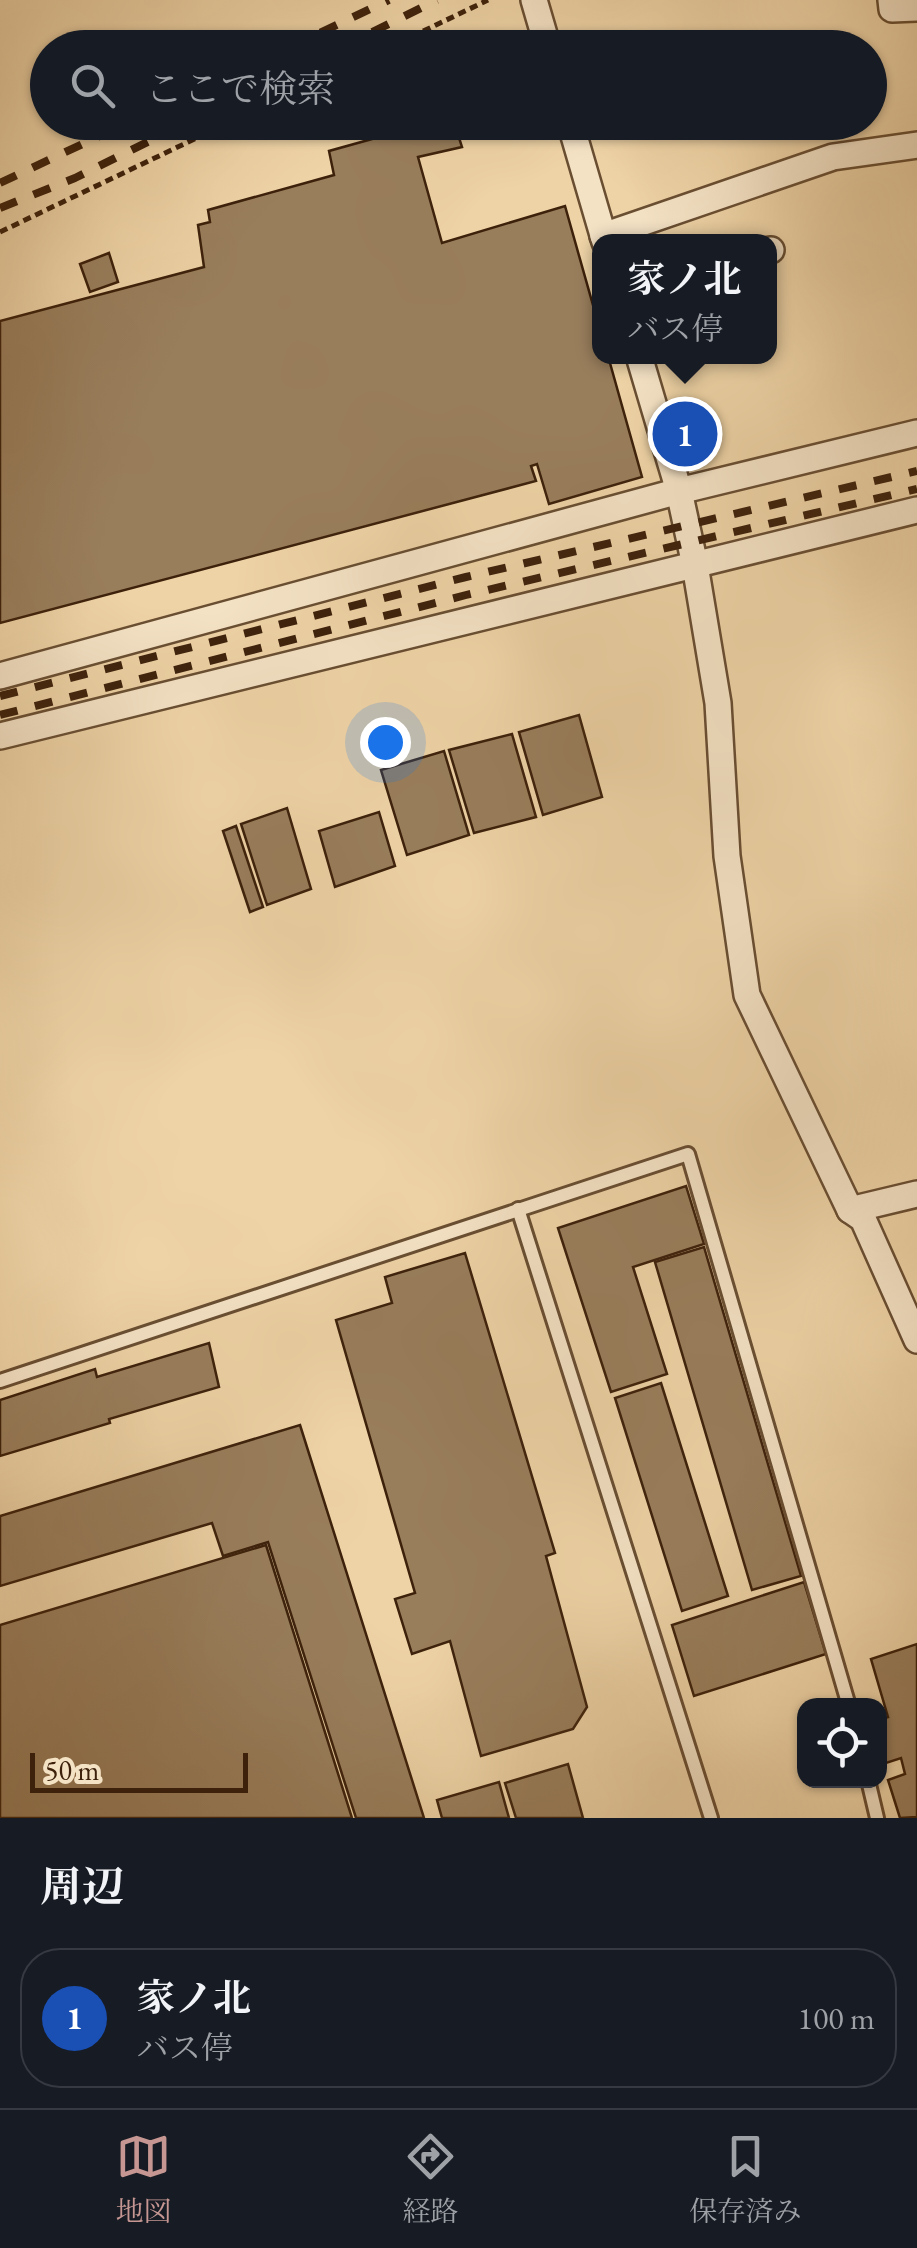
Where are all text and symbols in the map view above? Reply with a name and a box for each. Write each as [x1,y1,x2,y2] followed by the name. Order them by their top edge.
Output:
[30,30,887,140] search box
[65,58,120,113] icon: search
[145,64,335,113] text: ここで検索
[592,234,777,364] popup
[627,254,742,303] text: 家ノ北
[627,308,724,350] text: バス停
[652,396,718,472] pin: 1
[360,717,411,768] your location
[797,1698,887,1788] map controls
[797,1698,887,1788] button: locate
[30,1748,248,1792] scale bar
[45,1752,99,1788] text: 50 m
[40,1859,124,1914] text: 周辺
[137,1973,251,2022] text: 家ノ北
[66,1997,83,2039] text: 1
[798,1997,875,2039] text: 100 m
[137,2027,233,2069] text: バス停
[115,2129,172,2229] tab: 地図
[402,2129,459,2229] tab: 経路
[689,2129,802,2229] tab: 保存済み

